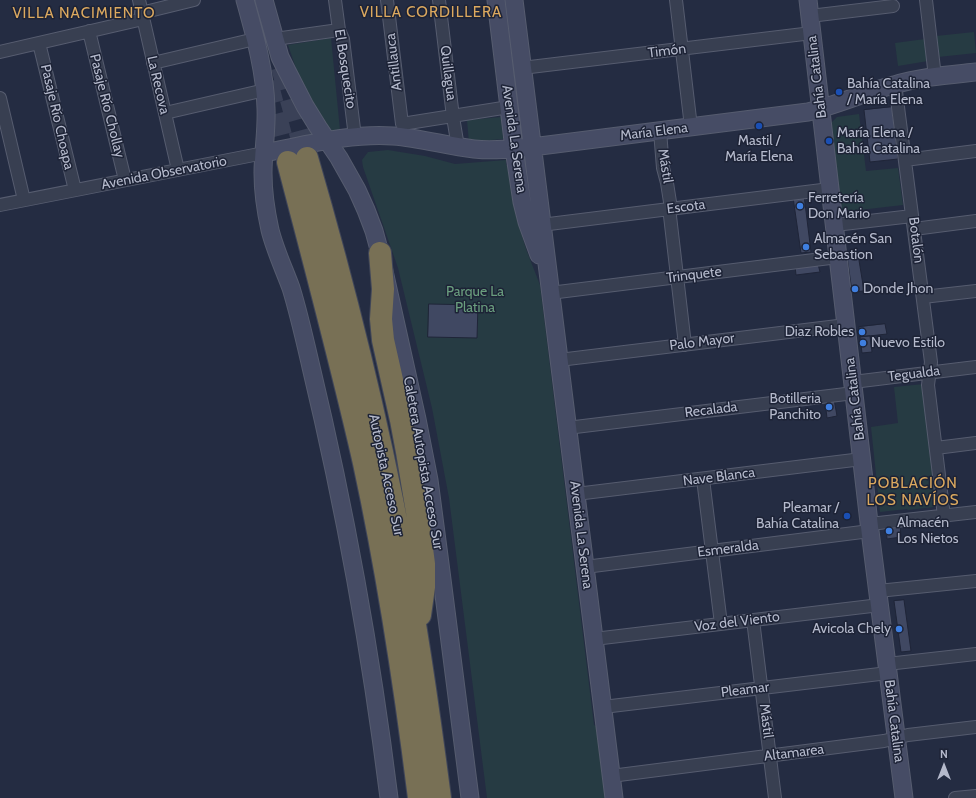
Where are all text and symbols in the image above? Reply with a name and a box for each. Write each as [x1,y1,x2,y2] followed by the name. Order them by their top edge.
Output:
[360,4,502,22] district label: VILLA CORDILLERA
[12,5,156,23] district label: VILLA NACIMIENTO
[330,28,360,110] street label: El Bosquecito
[382,32,406,92] street label: Antillauca
[804,35,830,119] street label: Bahía Catalina
[647,40,687,62] street label: Timón
[436,44,460,102] street label: Quillagua
[86,52,128,160] street label: Pasaje Río Chollay
[143,54,173,116] street label: La Recova
[37,63,77,171] street label: Pasaje Río Choapa
[847,76,930,108] place label: Bahía Catalina / María Elena
[498,84,530,194] street label: Avenida La Serena
[834,87,844,97] marker: Bahía Catalina / María Elena
[619,120,689,144] street label: María Elena
[754,121,764,131] marker: Mastil / María Elena
[837,125,920,158] place label: María Elena / Bahía Catalina
[725,133,793,166] place label: Mastil / María Elena
[824,136,834,146] marker: María Elena / Bahía Catalina
[654,148,676,184] street label: Mástil
[100,153,228,193] street label: Avenida Observatorio
[808,190,870,222] place label: Ferretería Don Mario
[666,196,706,218] street label: Escota
[795,201,805,211] marker: Ferretería Don Mario
[905,216,927,264] street label: Botalón
[814,231,892,264] place label: Almacén San Sebastion
[801,242,811,252] marker: Almacén San Sebastion
[665,263,723,287] street label: Trinquete
[863,281,933,297] place label: Donde Jhon
[446,284,504,316] park label: Parque La Platina
[850,284,860,294] marker: Donde Jhon
[785,324,854,340] place label: Diaz Robles
[857,327,867,337] marker: Diaz Robles
[669,330,735,354] street label: Palo Mayor
[871,335,945,351] place label: Nuevo Estilo
[858,338,868,348] marker: Nuevo Estilo
[842,357,868,441] street label: Bahía Catalina
[887,362,941,386] street label: Tegualda
[399,375,447,551] street label: Caletera Autopista Acceso Sur
[769,391,821,424] place label: Botilleria Panchito
[684,398,738,422] street label: Recalada
[824,402,834,412] marker: Botilleria Panchito
[365,413,407,537] street label: Autopista Acceso Sur
[682,464,756,490] street label: Nave Blanca
[866,475,960,510] district label: POBLACIÓN LOS NAVÍOS
[566,480,596,590] street label: Avenida La Serena
[756,500,839,532] place label: Pleamar / Bahía Catalina
[842,511,852,521] marker: Pleamar / Bahía Catalina
[897,515,959,548] place label: Almacén Los Nietos
[884,526,894,536] marker: Almacén Los Nietos
[696,537,760,561] street label: Esmeralda
[693,608,781,636] street label: Voz del Viento
[812,621,891,637] place label: Avicola Chely
[894,624,904,634] marker: Avicola Chely
[720,679,770,701] street label: Pleamar
[881,679,907,763] street label: Bahía Catalina
[756,703,776,739] street label: Mástil
[763,741,825,765] street label: Altamarea
[924,746,964,786] north arrow
[940,747,948,761] text: N

